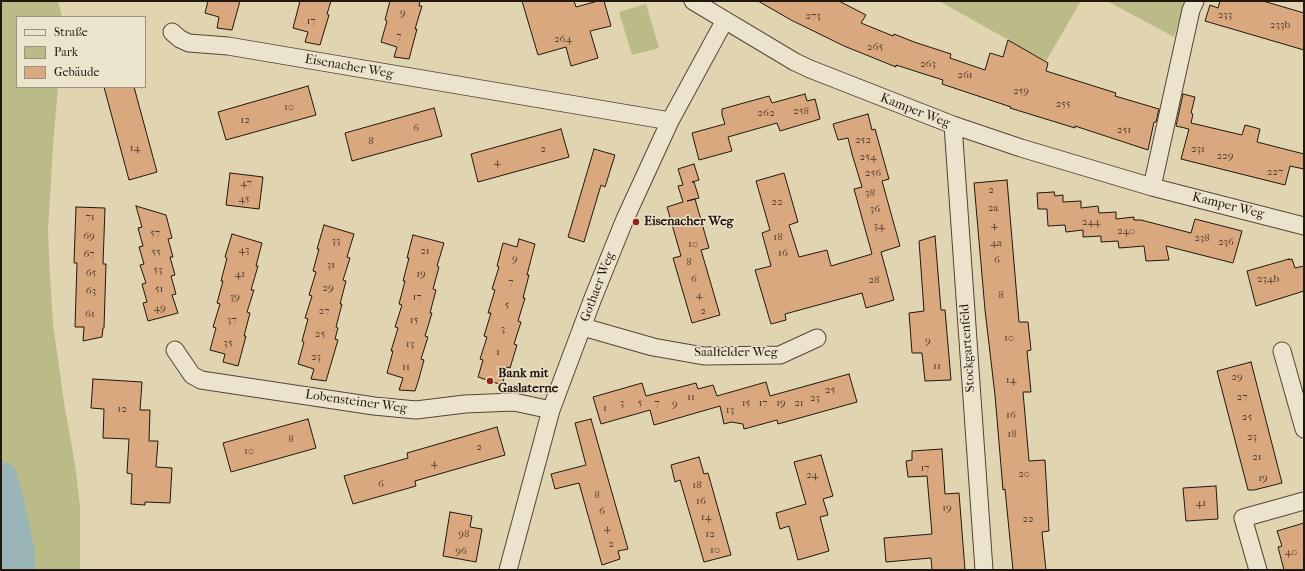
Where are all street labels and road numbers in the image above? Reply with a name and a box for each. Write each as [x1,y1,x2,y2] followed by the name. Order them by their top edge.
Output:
[304,52,394,82] street label: Eisenacher Weg
[878,91,952,131] street label: Kamper Weg
[1190,190,1266,222] street label: Kamper Weg
[578,250,618,324] street label: Gothaer Weg
[957,303,979,393] street label: Stockgartenfeld
[694,345,778,361] street label: Saalfelder Weg
[304,387,408,417] street label: Lobensteiner Weg

